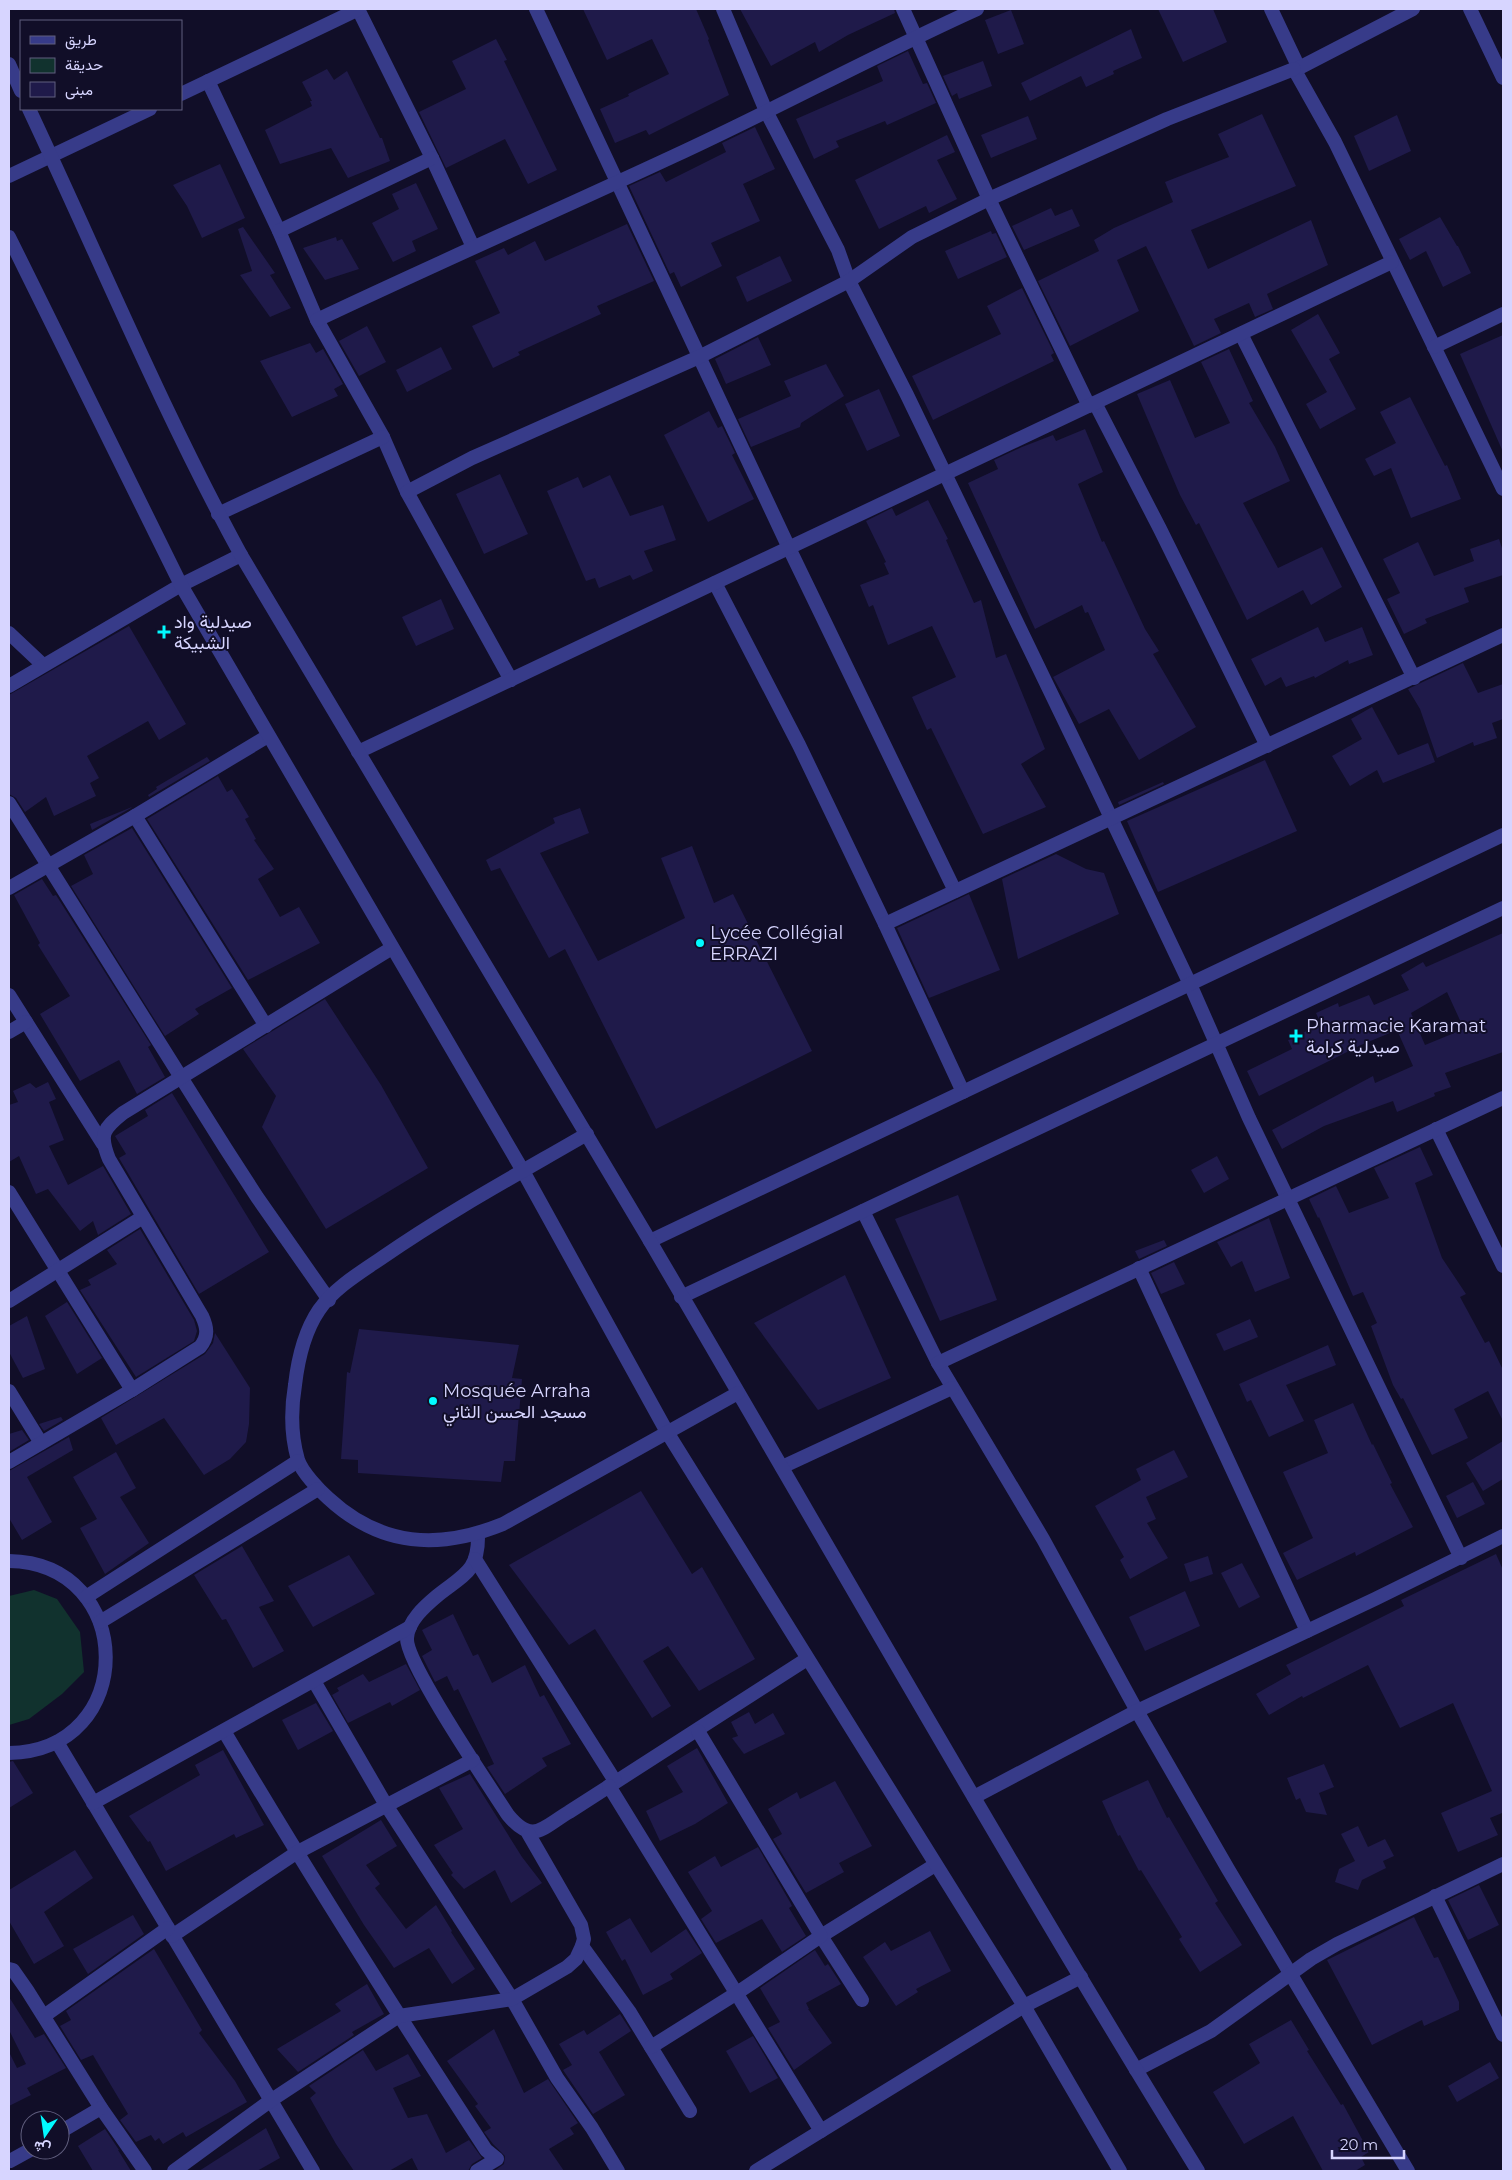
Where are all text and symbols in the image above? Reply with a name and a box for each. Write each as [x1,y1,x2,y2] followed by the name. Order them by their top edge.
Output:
[20,20,182,110] legend
[65,30,97,50] text: طريق
[65,55,103,74] text: حديقة
[65,80,93,100] text: مبنى
[174,611,252,654] place label: صيدلية واد الشبيكة
[158,626,170,638] marker: صيدلية واد الشبيكة
[710,922,843,965] place label: Lycée Collégial ERRAZI
[694,937,706,949] marker: Lycée Collégial ERRAZI
[1306,1015,1486,1058] place label: Pharmacie Karamat صيدلية كرامة
[1290,1030,1302,1042] marker: Pharmacie Karamat صيدلية كرامة
[443,1380,591,1427] place label: Mosquée Arraha مسجد الحسن الثاني
[427,1395,439,1407] marker: Mosquée Arraha مسجد الحسن الثاني
[20,2110,70,2160] north arrow
[1332,2128,1404,2160] scale bar
[1340,2135,1378,2154] text: 20 m
[32,2137,52,2158] text: ش

